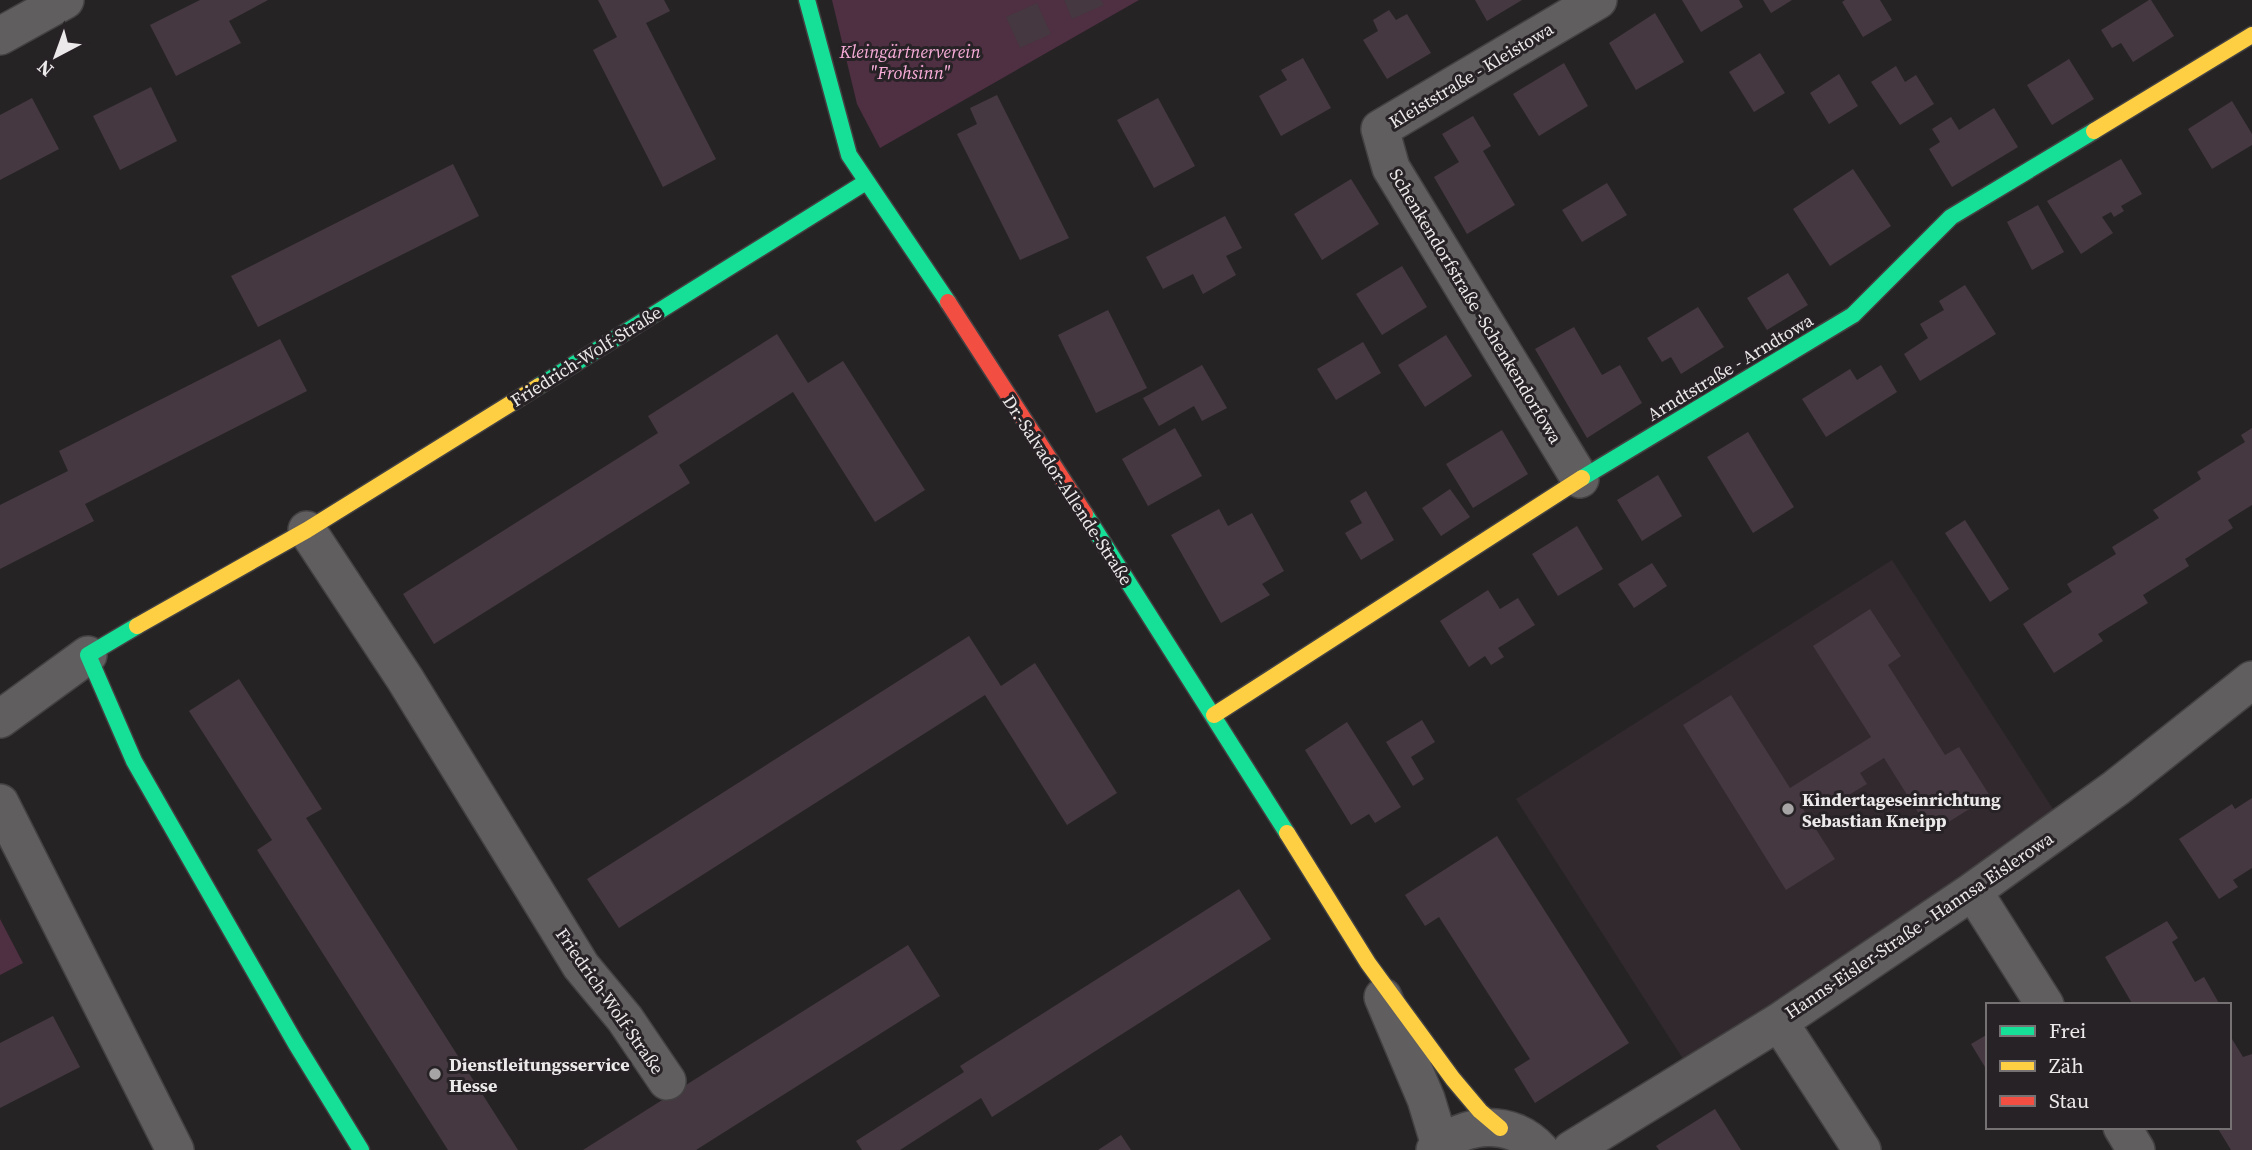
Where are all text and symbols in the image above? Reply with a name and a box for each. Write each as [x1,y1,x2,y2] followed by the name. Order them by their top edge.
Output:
[1384,16,1559,134] street label: Kleiststraße - Kleistowa
[21,21,91,91] north arrow
[838,39,981,85] park label: Kleingärtnerverein "Frohsinn"
[31,54,59,83] text: N
[1384,164,1569,449] street label: Schenkendorfstraße -Schenkendorfowa
[506,299,666,413] street label: Friedrich-Wolf-Straße
[1642,307,1818,427] street label: Arndtstraße - Arndtowa
[997,390,1139,590] street label: Dr.-Salvador-Allende-Straße
[1802,787,2001,833] place label: Kindertageseinrichtung Sebastian Kneipp
[1780,801,1796,817] marker: Kindertageseinrichtung Sebastian Kneipp
[1780,825,2059,1024] street label: Hanns-Eisler-Straße - Hannsa Eislerowa
[550,923,670,1079] street label: Friedrich-Wolf-Straße
[1986,1003,2231,1129] legend
[2049,1016,2086,1045] text: Frei
[2049,1051,2084,1080] text: Zäh
[449,1052,630,1098] place label: Dienstleitungsservice Hesse
[427,1066,443,1082] marker: Dienstleitungsservice Hesse
[2049,1086,2089,1115] text: Stau

